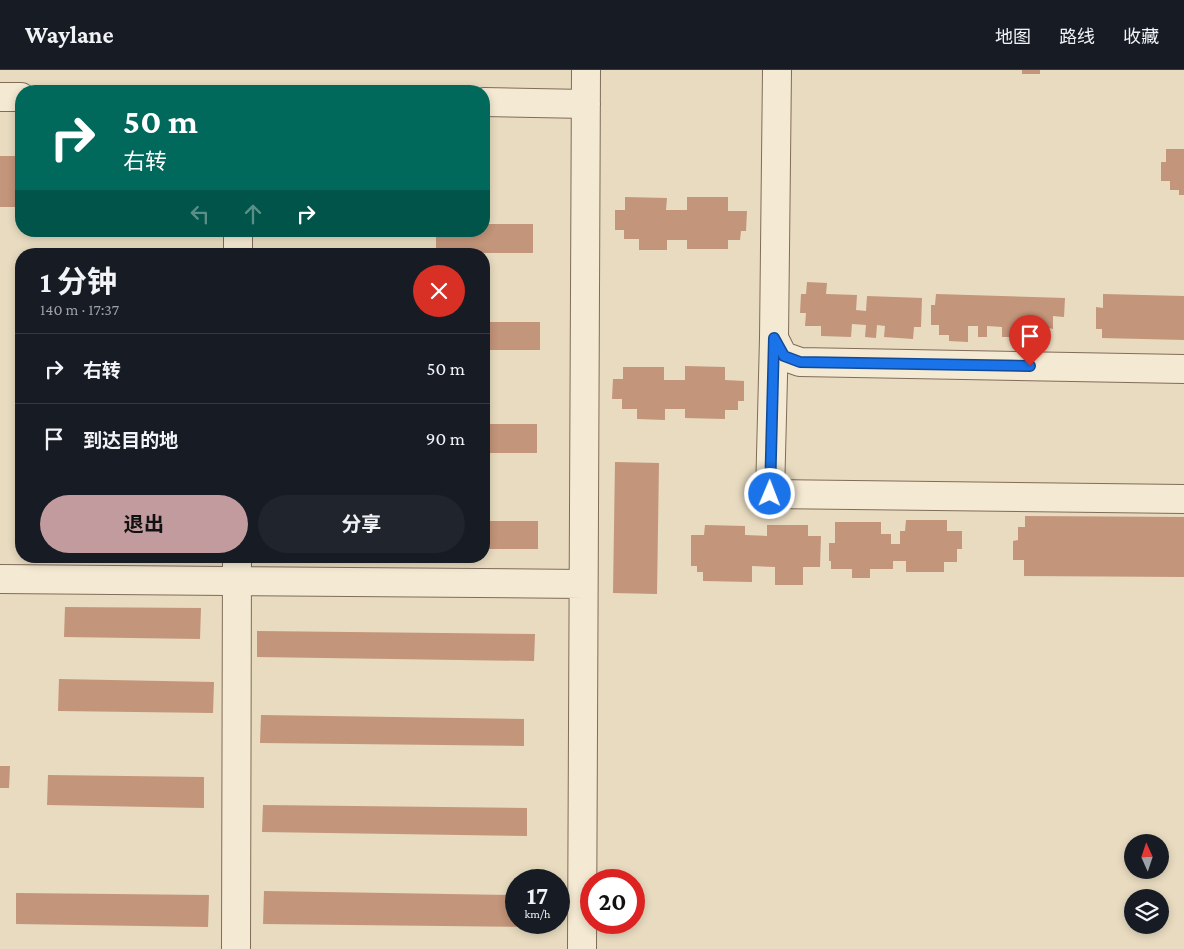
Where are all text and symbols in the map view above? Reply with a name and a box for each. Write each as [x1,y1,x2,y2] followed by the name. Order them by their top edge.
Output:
[25,21,114,48] text: Waylane
[995,27,1031,47] text: 地图
[1059,27,1095,47] text: 路线
[1123,27,1159,47] text: 收藏
[123,102,198,141] text: 50 m
[40,105,105,170] icon: right
[123,149,167,174] text: 右转
[186,200,214,228] icon: left
[239,200,267,228] icon: ahead
[292,200,320,228] icon: right
[40,265,117,298] text: 1 分钟
[413,265,465,317] button: close
[40,301,119,318] text: 140 m · 17:37
[1009,315,1051,366] pin
[1016,322,1044,350] icon: arrive
[40,355,68,383] icon: right
[426,358,465,379] text: 50 m
[83,360,121,381] text: 右转
[40,425,68,453] icon: arrive
[426,428,465,449] text: 90 m
[83,430,178,451] text: 到达目的地
[743,467,795,519] position arrow
[40,495,248,553] button: 退出
[258,495,465,553] button: 分享
[1124,834,1169,879] north arrow
[1124,834,1169,934] map controls
[580,869,645,934] speed limit sign: 20
[527,882,548,909] text: 17
[1124,889,1169,934] button: layers
[525,907,550,921] text: km/h

